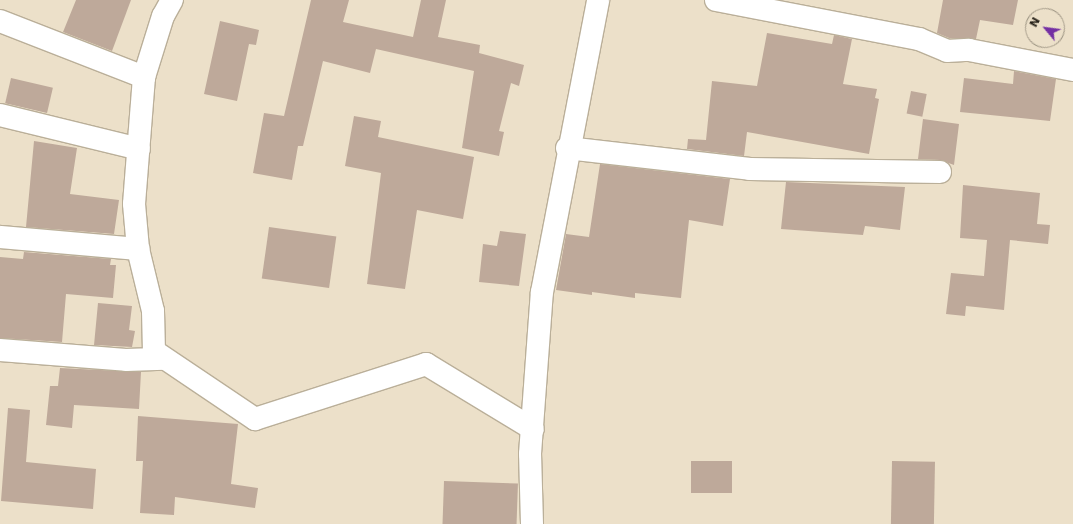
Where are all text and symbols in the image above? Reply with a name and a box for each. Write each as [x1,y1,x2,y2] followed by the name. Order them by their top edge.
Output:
[1025,8,1065,48] north arrow
[1027,15,1043,30] text: N

